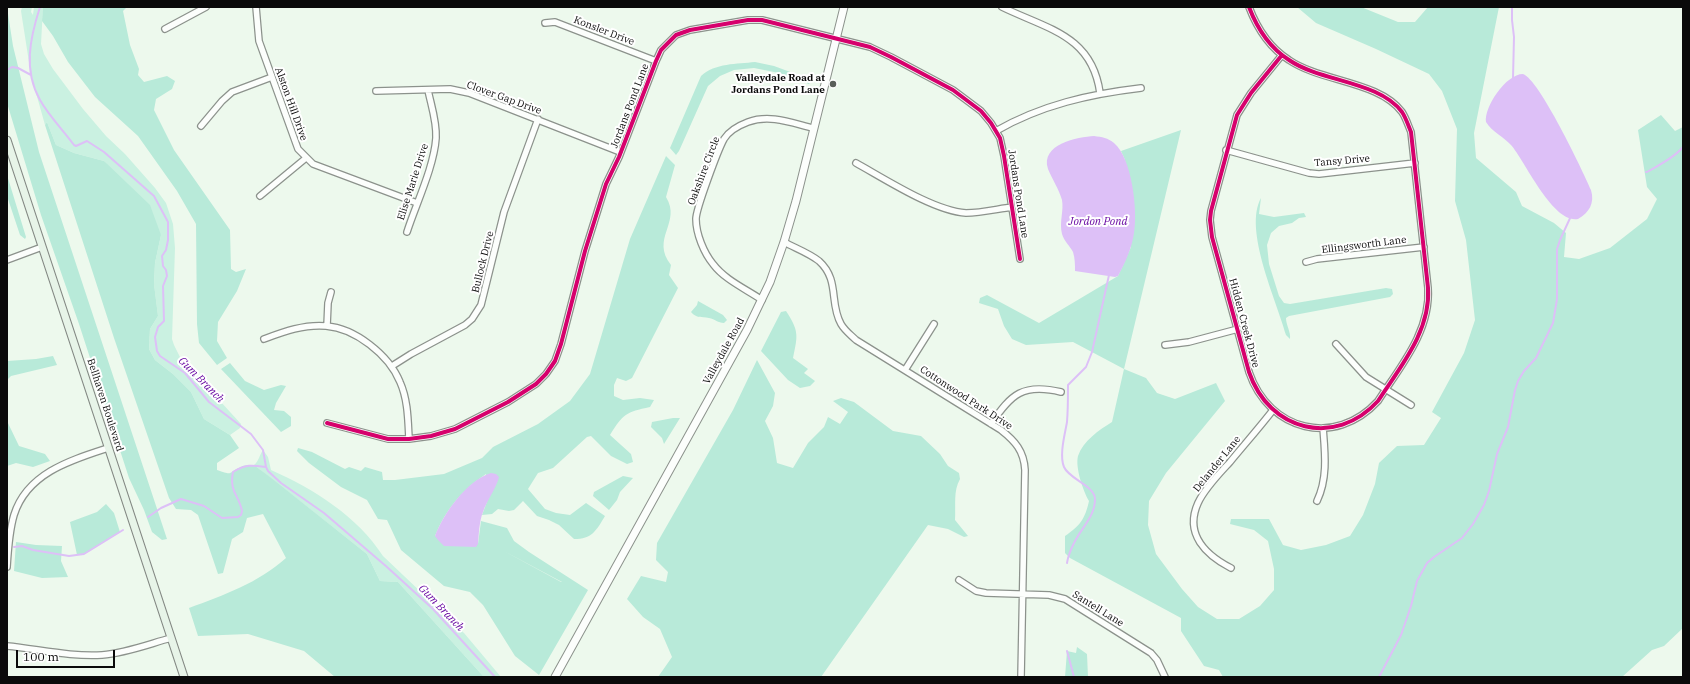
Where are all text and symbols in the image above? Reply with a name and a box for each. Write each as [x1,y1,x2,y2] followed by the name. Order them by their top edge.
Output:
[572,14,636,48] street label: Konsler Drive
[608,62,652,150] street label: Jordans Pond Lane
[272,66,310,142] street label: Alston Hill Drive
[731,72,825,96] place label: Valleydale Road at Jordans Pond Lane
[465,79,543,117] street label: Clover Gap Drive
[828,79,838,89] marker: Valleydale Road at Jordans Pond Lane
[685,135,723,207] street label: Oakshire Circle
[395,142,431,222] street label: Elise Marie Drive
[1005,149,1031,239] street label: Jordans Pond Lane
[1314,153,1370,169] street label: Tansy Drive
[1069,215,1127,229] water label: Jordon Pond
[470,230,496,294] street label: Bullock Drive
[1321,234,1407,256] street label: Ellingsworth Lane
[1226,277,1262,369] street label: Hidden Creek Drive
[701,316,747,386] street label: Valleydale Road
[175,354,227,406] water label: Gum Branch
[84,357,126,453] street label: Bellhaven Boulevard
[917,364,1015,432] street label: Cottonwood Park Drive
[1191,434,1243,494] street label: Delander Lane
[416,582,466,634] water label: Gum Branch
[1070,589,1126,629] street label: Santell Lane
[18,642,117,668] scale bar
[23,649,59,664] text: 100 m

